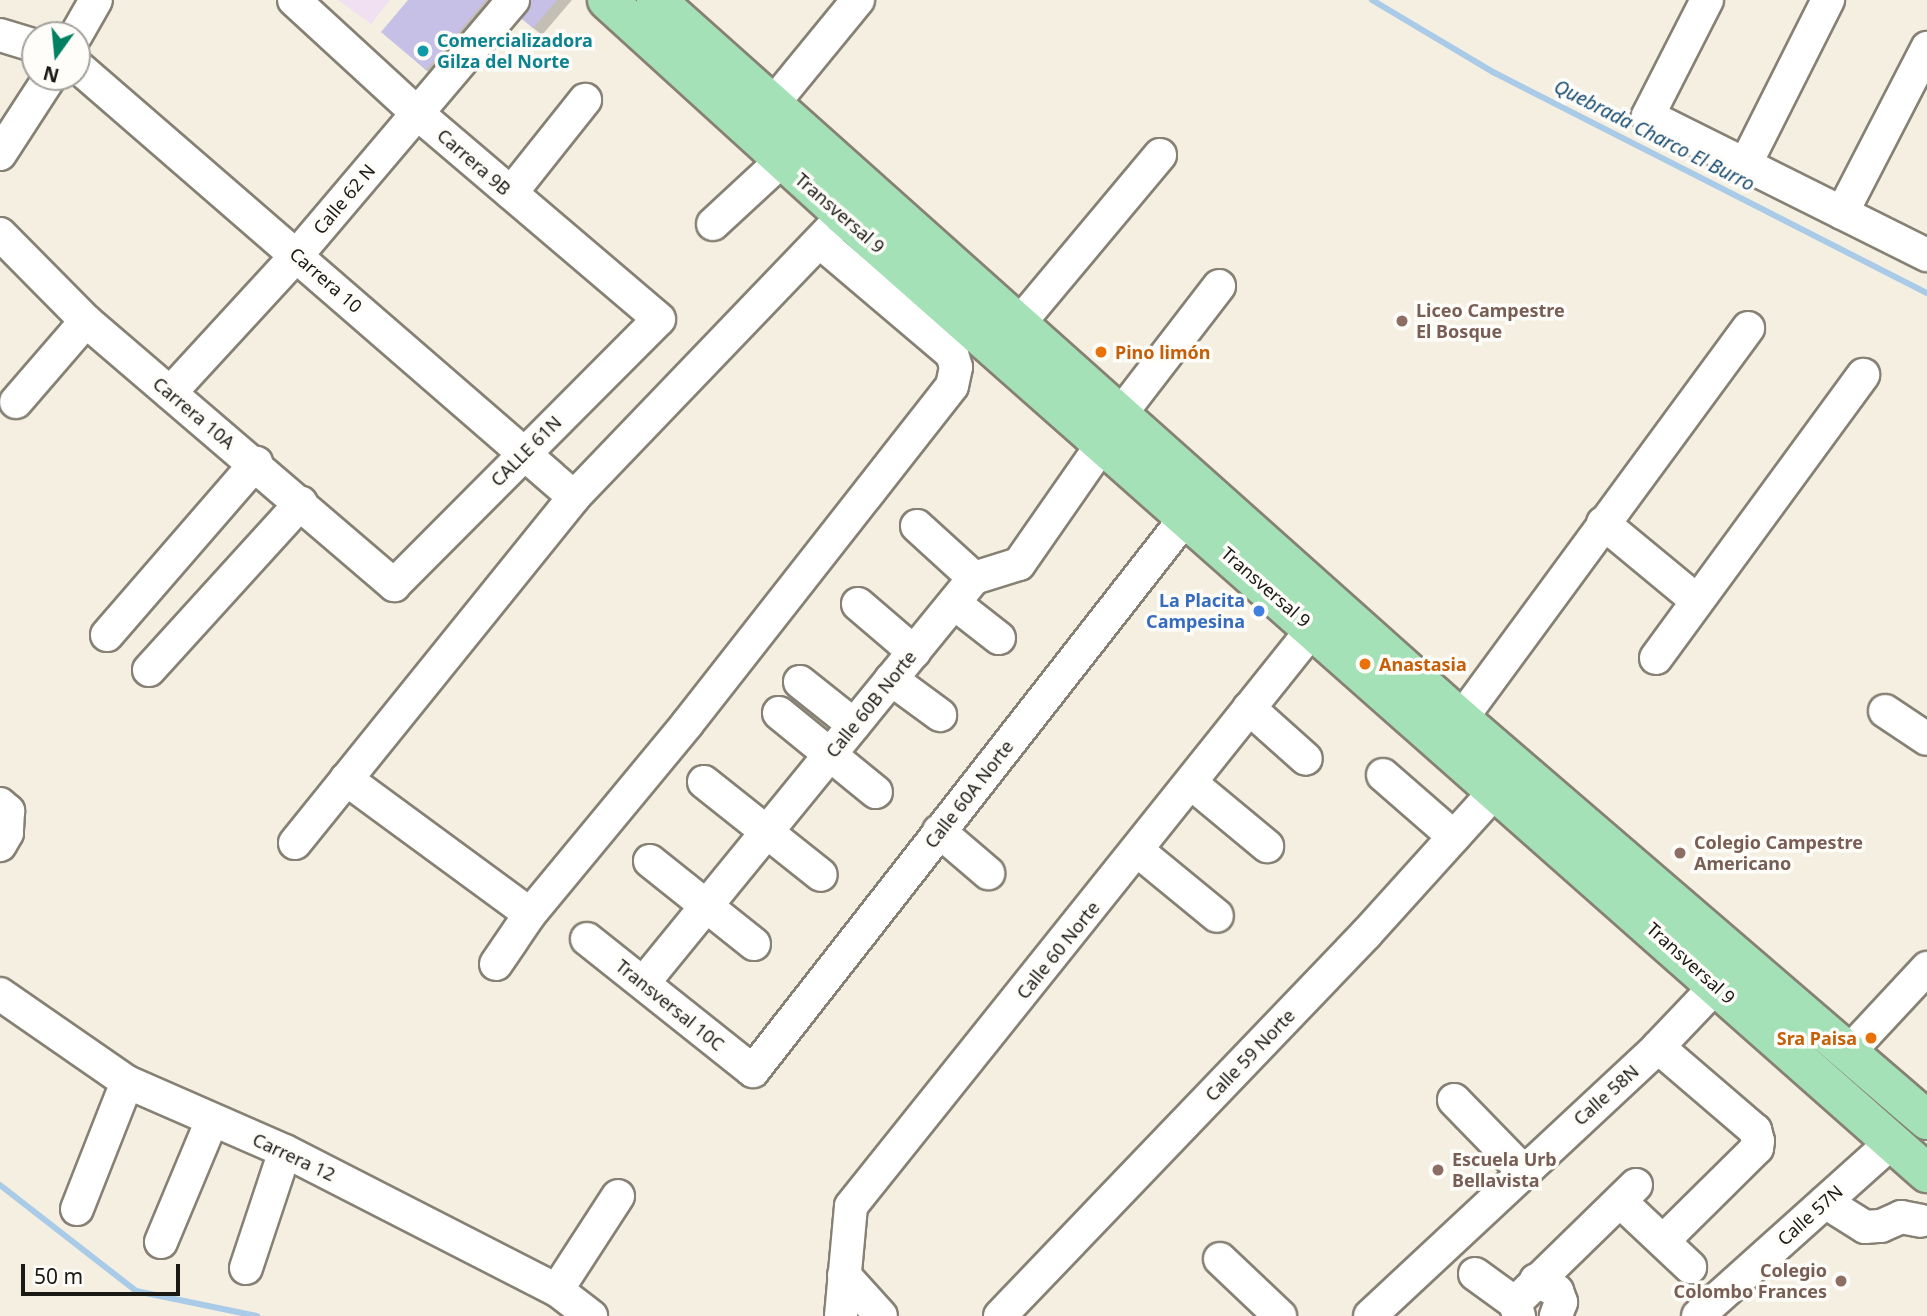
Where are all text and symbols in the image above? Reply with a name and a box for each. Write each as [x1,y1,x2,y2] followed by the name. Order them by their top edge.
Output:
[21,21,91,91] north arrow
[437,30,593,72] place label: Comercializadora Gilza del Norte
[415,43,431,59] marker: Comercializadora Gilza del Norte
[40,60,62,89] text: N
[1550,76,1758,196] water label: Quebrada Charco El Burro
[433,124,515,200] street label: Carrera 9B
[309,160,379,238] street label: Calle 62 N
[791,168,889,258] street label: Transversal 9
[285,243,367,317] street label: Carrera 10
[1416,300,1565,342] place label: Liceo Campestre El Bosque
[1394,313,1410,329] marker: Liceo Campestre El Bosque
[1115,341,1210,363] place label: Pino limón
[1093,344,1109,360] marker: Pino limón
[149,373,239,453] street label: Carrera 10A
[486,411,566,491] street label: CALLE 61N
[1217,542,1315,632] street label: Transversal 9
[1146,590,1245,632] place label: La Placita Campesina
[1251,603,1267,619] marker: La Placita Campesina
[821,646,921,762] street label: Calle 60B Norte
[1379,653,1467,675] place label: Anastasia
[1357,656,1373,672] marker: Anastasia
[920,736,1018,852] street label: Calle 60A Norte
[1694,832,1863,874] place label: Colegio Campestre Americano
[1672,845,1688,861] marker: Colegio Campestre Americano
[1012,897,1104,1003] street label: Calle 60 Norte
[1642,918,1740,1008] street label: Transversal 9
[612,955,728,1055] street label: Transversal 10C
[1201,1005,1299,1105] street label: Calle 59 Norte
[1777,1027,1857,1049] place label: Sra Paisa
[1863,1030,1879,1046] marker: Sra Paisa
[1569,1060,1643,1130] street label: Calle 58N
[249,1128,339,1186] street label: Carrera 12
[1452,1149,1557,1192] place label: Escuela Urb Bellavista
[1430,1162,1446,1178] marker: Escuela Urb Bellavista
[1773,1180,1847,1250] street label: Calle 57N
[24,1250,184,1294] scale bar
[1674,1260,1827,1302] place label: Colegio Colombo Frances
[34,1262,83,1290] text: 50 m
[1833,1273,1849,1289] marker: Colegio Colombo Frances

